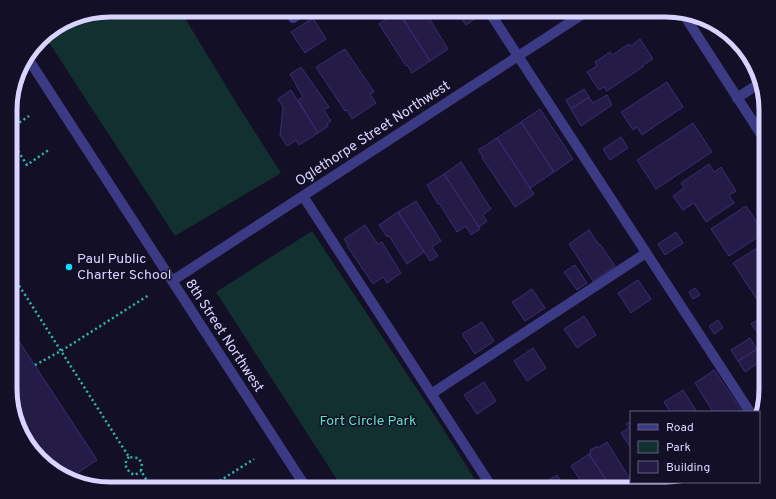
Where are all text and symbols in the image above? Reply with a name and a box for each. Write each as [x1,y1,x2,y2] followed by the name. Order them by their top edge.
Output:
[292,78,454,190] street label: Oglethorpe Street Northwest
[77,251,172,284] place label: Paul Public Charter School
[64,262,74,272] marker: Paul Public Charter School
[181,276,267,396] street label: 8th Street Northwest
[630,411,760,483] legend
[320,413,416,430] park label: Fort Circle Park
[666,420,694,436] text: Road
[666,440,691,456] text: Park
[666,460,710,476] text: Building

